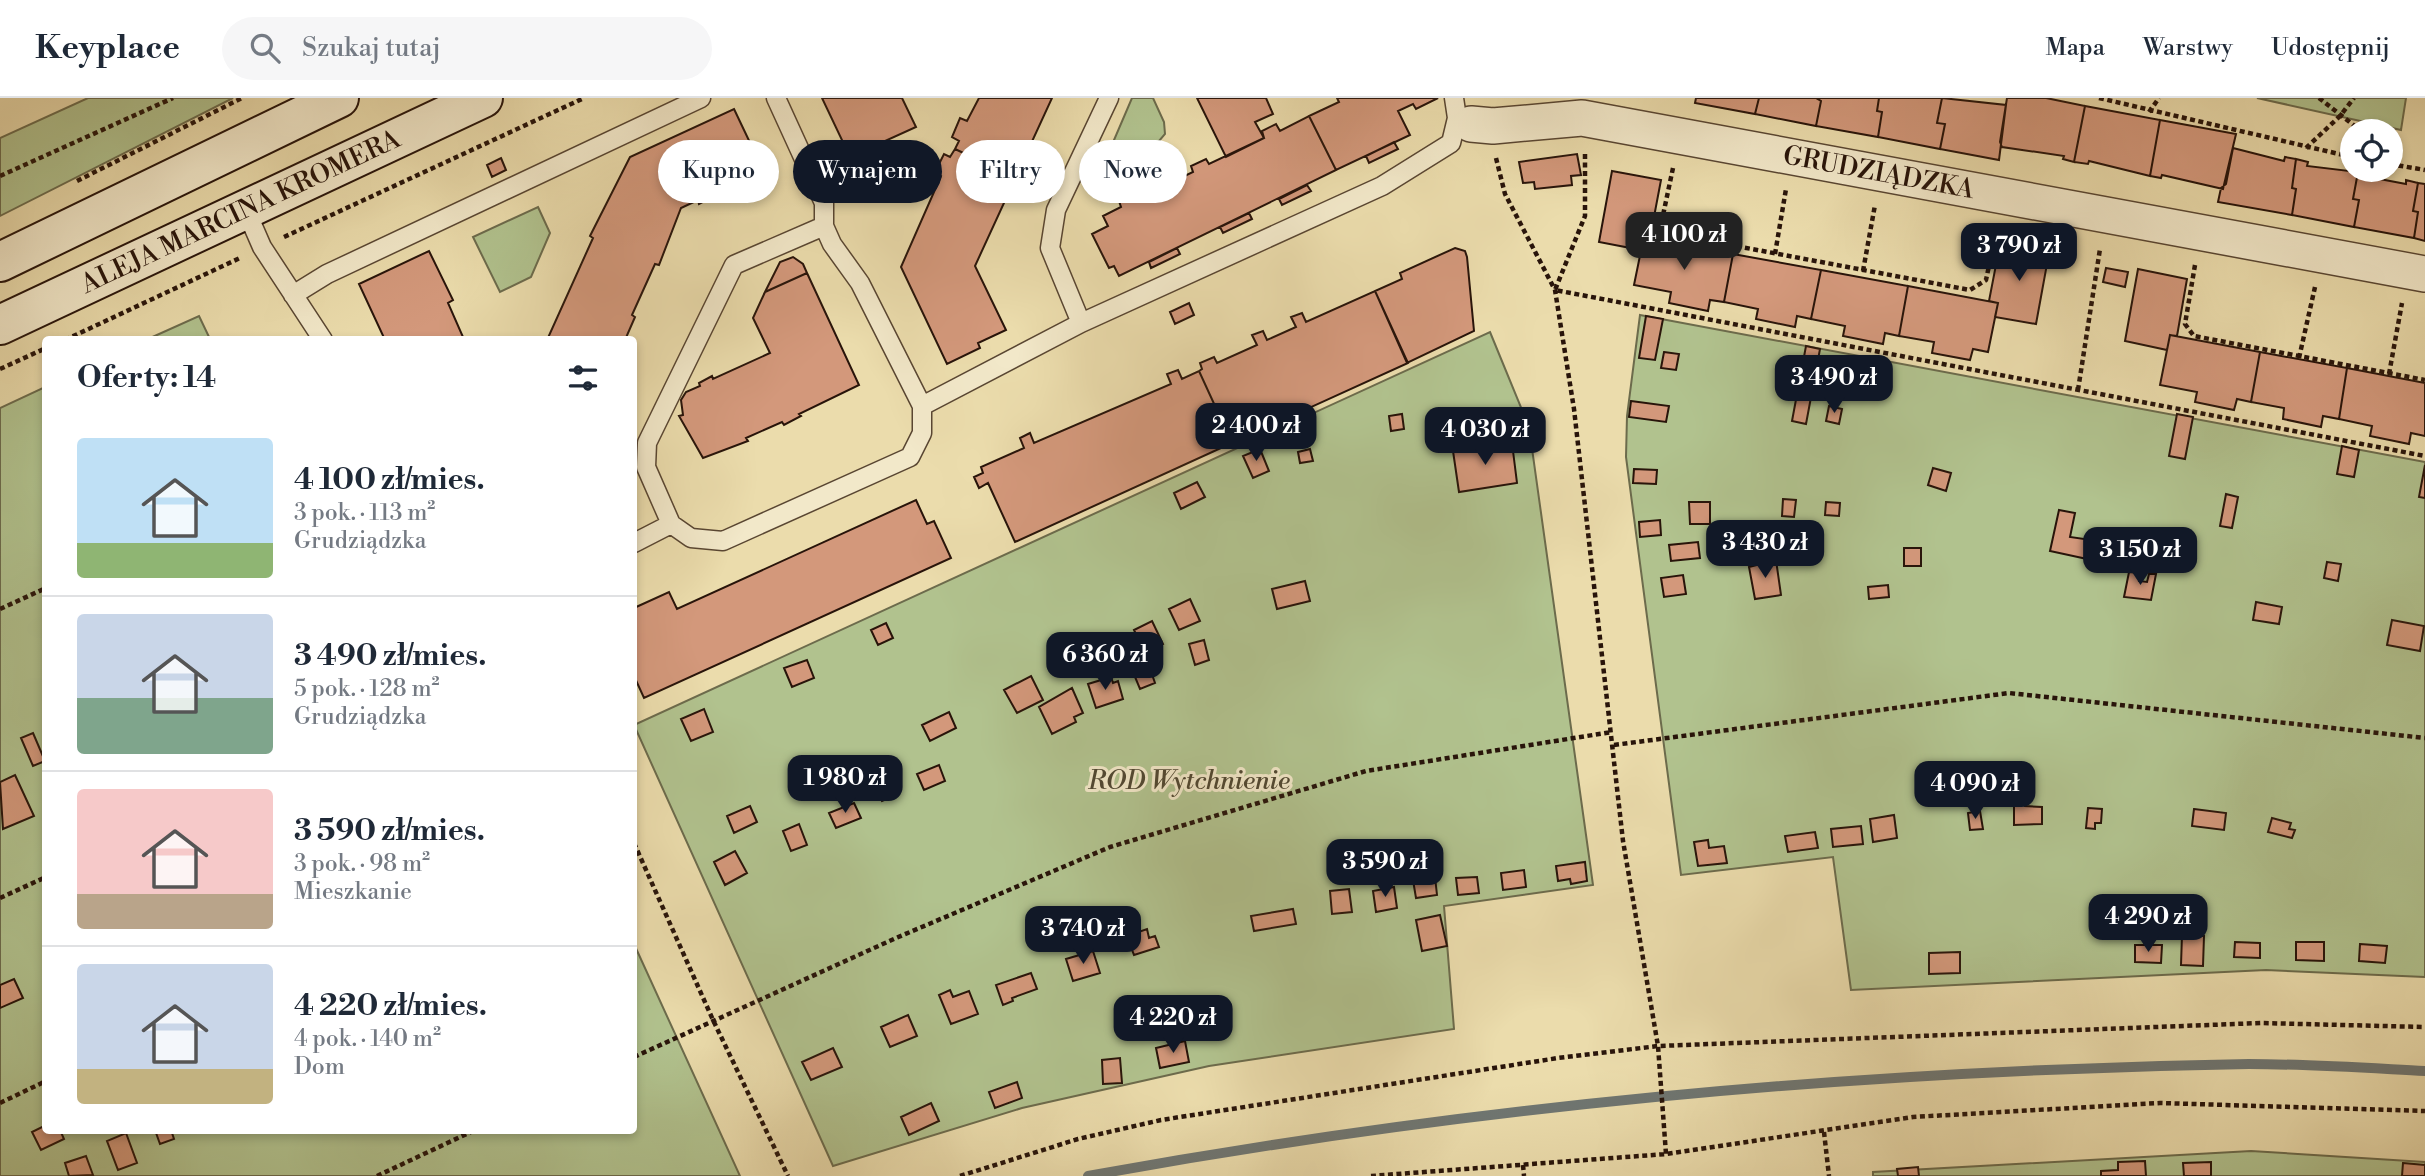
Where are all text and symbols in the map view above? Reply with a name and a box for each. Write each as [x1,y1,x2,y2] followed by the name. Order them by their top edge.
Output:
[222,17,712,80] search box
[35,28,180,69] text: Keyplace
[246,29,284,67] icon: search
[302,32,441,64] text: Szukaj tutaj
[2045,33,2105,63] text: Mapa
[2143,33,2233,63] text: Warstwy
[2271,33,2390,63] text: Udostępnij
[2340,119,2403,182] map controls
[2340,119,2403,182] button: locate
[75,123,407,301] street label: ALEJA MARCINA KROMERA
[658,140,779,203] chip: Kupno
[793,140,942,203] chip: Wynajem
[956,140,1065,203] chip: Filtry
[1079,140,1187,203] chip: Nowe
[1780,140,1978,206] street label: GRUDZIĄDZKA
[1612,212,1756,272] pin: 4 100 zł
[1641,221,1727,249] text: 4 100 zł
[1947,223,2091,283] pin: 3 790 zł
[1977,232,2061,260] text: 3 790 zł
[1762,356,1906,415] pin: 3 490 zł
[77,359,216,397] text: Oferty: 14
[564,359,602,397] icon: filters
[1791,364,1877,392] text: 3 490 zł
[1184,404,1328,463] pin: 2 400 zł
[1413,408,1557,467] pin: 4 030 zł
[1211,412,1301,440] text: 2 400 zł
[1441,416,1529,444] text: 4 030 zł
[294,461,485,499] text: 4 100 zł/mies.
[133,466,217,550] icon: home
[294,499,435,527] text: 3 pok. · 113 m²
[1693,520,1837,580] pin: 3 430 zł
[294,527,426,555] text: Grudziądzka
[2068,528,2212,587] pin: 3 150 zł
[1722,529,1808,557] text: 3 430 zł
[2099,536,2181,564] text: 3 150 zł
[1033,632,1177,692] pin: 6 360 zł
[294,637,486,675] text: 3 490 zł/mies.
[1062,641,1148,669] text: 6 360 zł
[133,642,217,726] icon: home
[294,675,440,703] text: 5 pok. · 128 m²
[294,703,426,731] text: Grudziądzka
[773,756,917,815] pin: 1 980 zł
[1903,762,2047,821] pin: 4 090 zł
[804,764,886,792] text: 1 980 zł
[1087,765,1290,797] park label: ROD Wytchnienie
[1930,770,2020,798] text: 4 090 zł
[294,812,485,850] text: 3 590 zł/mies.
[133,817,217,901] icon: home
[1313,840,1457,899] pin: 3 590 zł
[1342,848,1428,876] text: 3 590 zł
[294,850,430,878] text: 3 pok. · 98 m²
[294,878,412,906] text: Mieszkanie
[2076,894,2220,954] pin: 4 290 zł
[2105,903,2191,931] text: 4 290 zł
[1011,906,1155,966] pin: 3 740 zł
[1041,915,1125,943] text: 3 740 zł
[294,987,487,1025] text: 4 220 zł/mies.
[133,992,217,1076] icon: home
[1101,996,1245,1055] pin: 4 220 zł
[1130,1004,1216,1032] text: 4 220 zł
[294,1025,441,1053] text: 4 pok. · 140 m²
[294,1053,345,1081] text: Dom

